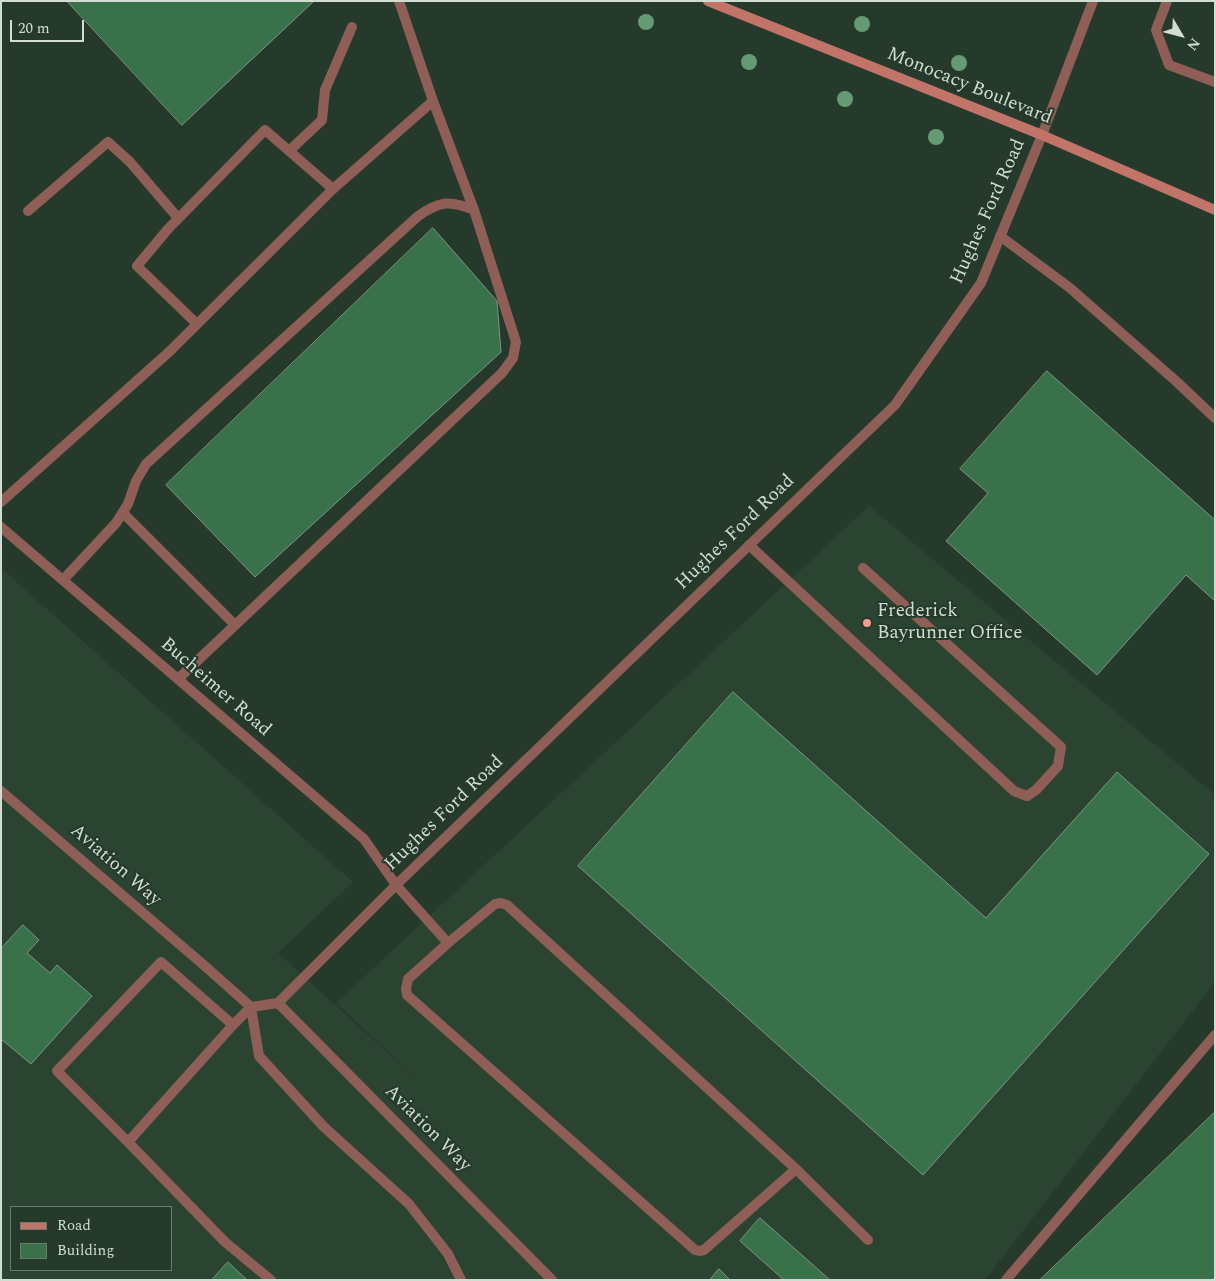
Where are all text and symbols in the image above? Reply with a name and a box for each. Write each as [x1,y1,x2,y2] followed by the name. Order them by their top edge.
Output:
[12,10,86,42] scale bar
[1156,10,1206,60] north arrow
[18,17,50,40] text: 20 m
[1182,33,1205,55] text: N
[883,43,1055,131] street label: Monocacy Boulevard
[947,136,1031,288] street label: Hughes Ford Road
[672,470,800,596] street label: Hughes Ford Road
[877,601,1022,645] place label: Frederick Bayrunner Office
[861,617,873,629] marker: Frederick Bayrunner Office
[155,634,275,742] street label: Bucheimer Road
[381,751,509,877] street label: Hughes Ford Road
[65,820,165,912] street label: Aviation Way
[379,1081,475,1177] street label: Aviation Way
[10,1206,172,1271] legend
[57,1214,91,1237] text: Road
[57,1239,114,1262] text: Building

